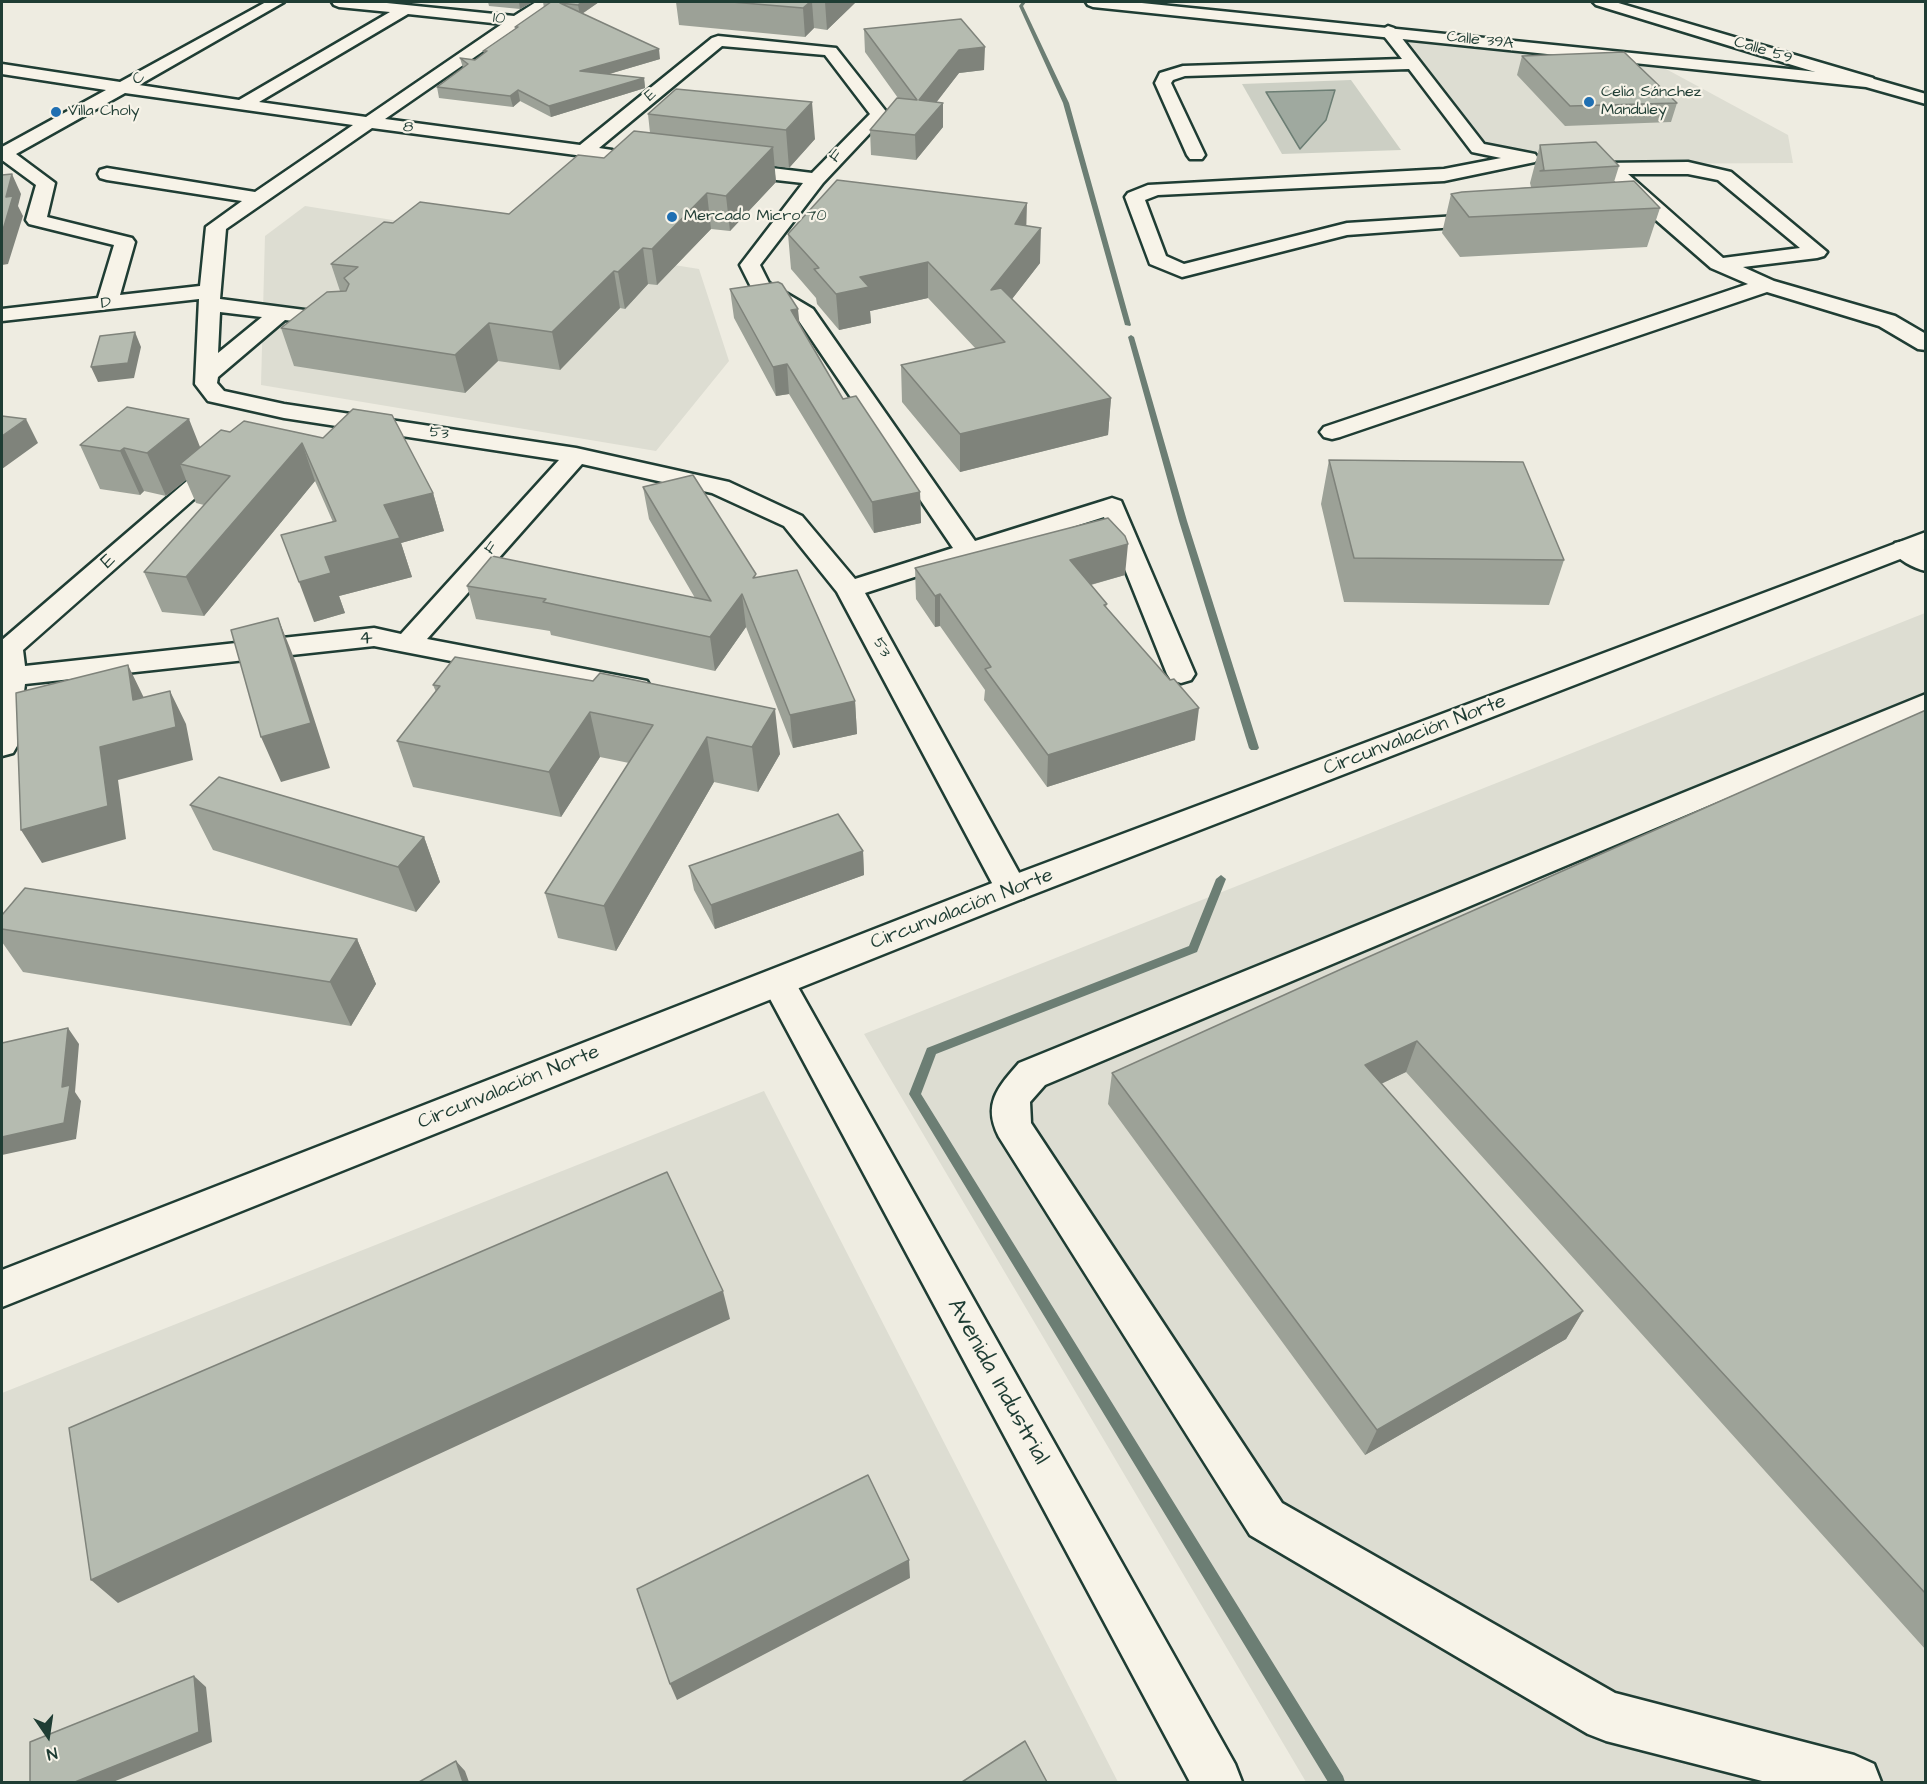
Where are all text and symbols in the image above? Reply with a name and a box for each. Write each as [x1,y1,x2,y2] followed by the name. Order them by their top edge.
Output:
[492,9,506,29] street label: 10
[1446,28,1514,54] street label: Calle 39A
[1732,33,1794,69] street label: Calle 59
[129,68,149,90] street label: C
[1601,83,1702,121] place label: Celia Sánchez Manduley
[641,86,661,106] street label: E
[1582,95,1596,109] marker: Celia Sánchez Manduley
[68,102,140,122] place label: Villa Choly
[49,105,63,119] marker: Villa Choly
[402,118,414,138] street label: 8
[826,146,848,168] street label: F
[684,207,827,227] place label: Mercado Micro 70
[665,210,679,224] marker: Mercado Micro 70
[100,294,112,314] street label: D
[428,423,450,445] street label: 53
[481,538,503,560] street label: F
[97,549,121,575] street label: E
[359,627,373,651] street label: 4
[868,635,894,661] street label: 53
[1320,690,1510,782] street label: Circunvalación Norte
[867,864,1057,956] street label: Circunvalación Norte
[415,1041,603,1135] street label: Circunvalación Norte
[939,1294,1055,1470] street label: Avenida Industrial
[18,1706,78,1766] north arrow
[45,1742,59,1765] text: N

